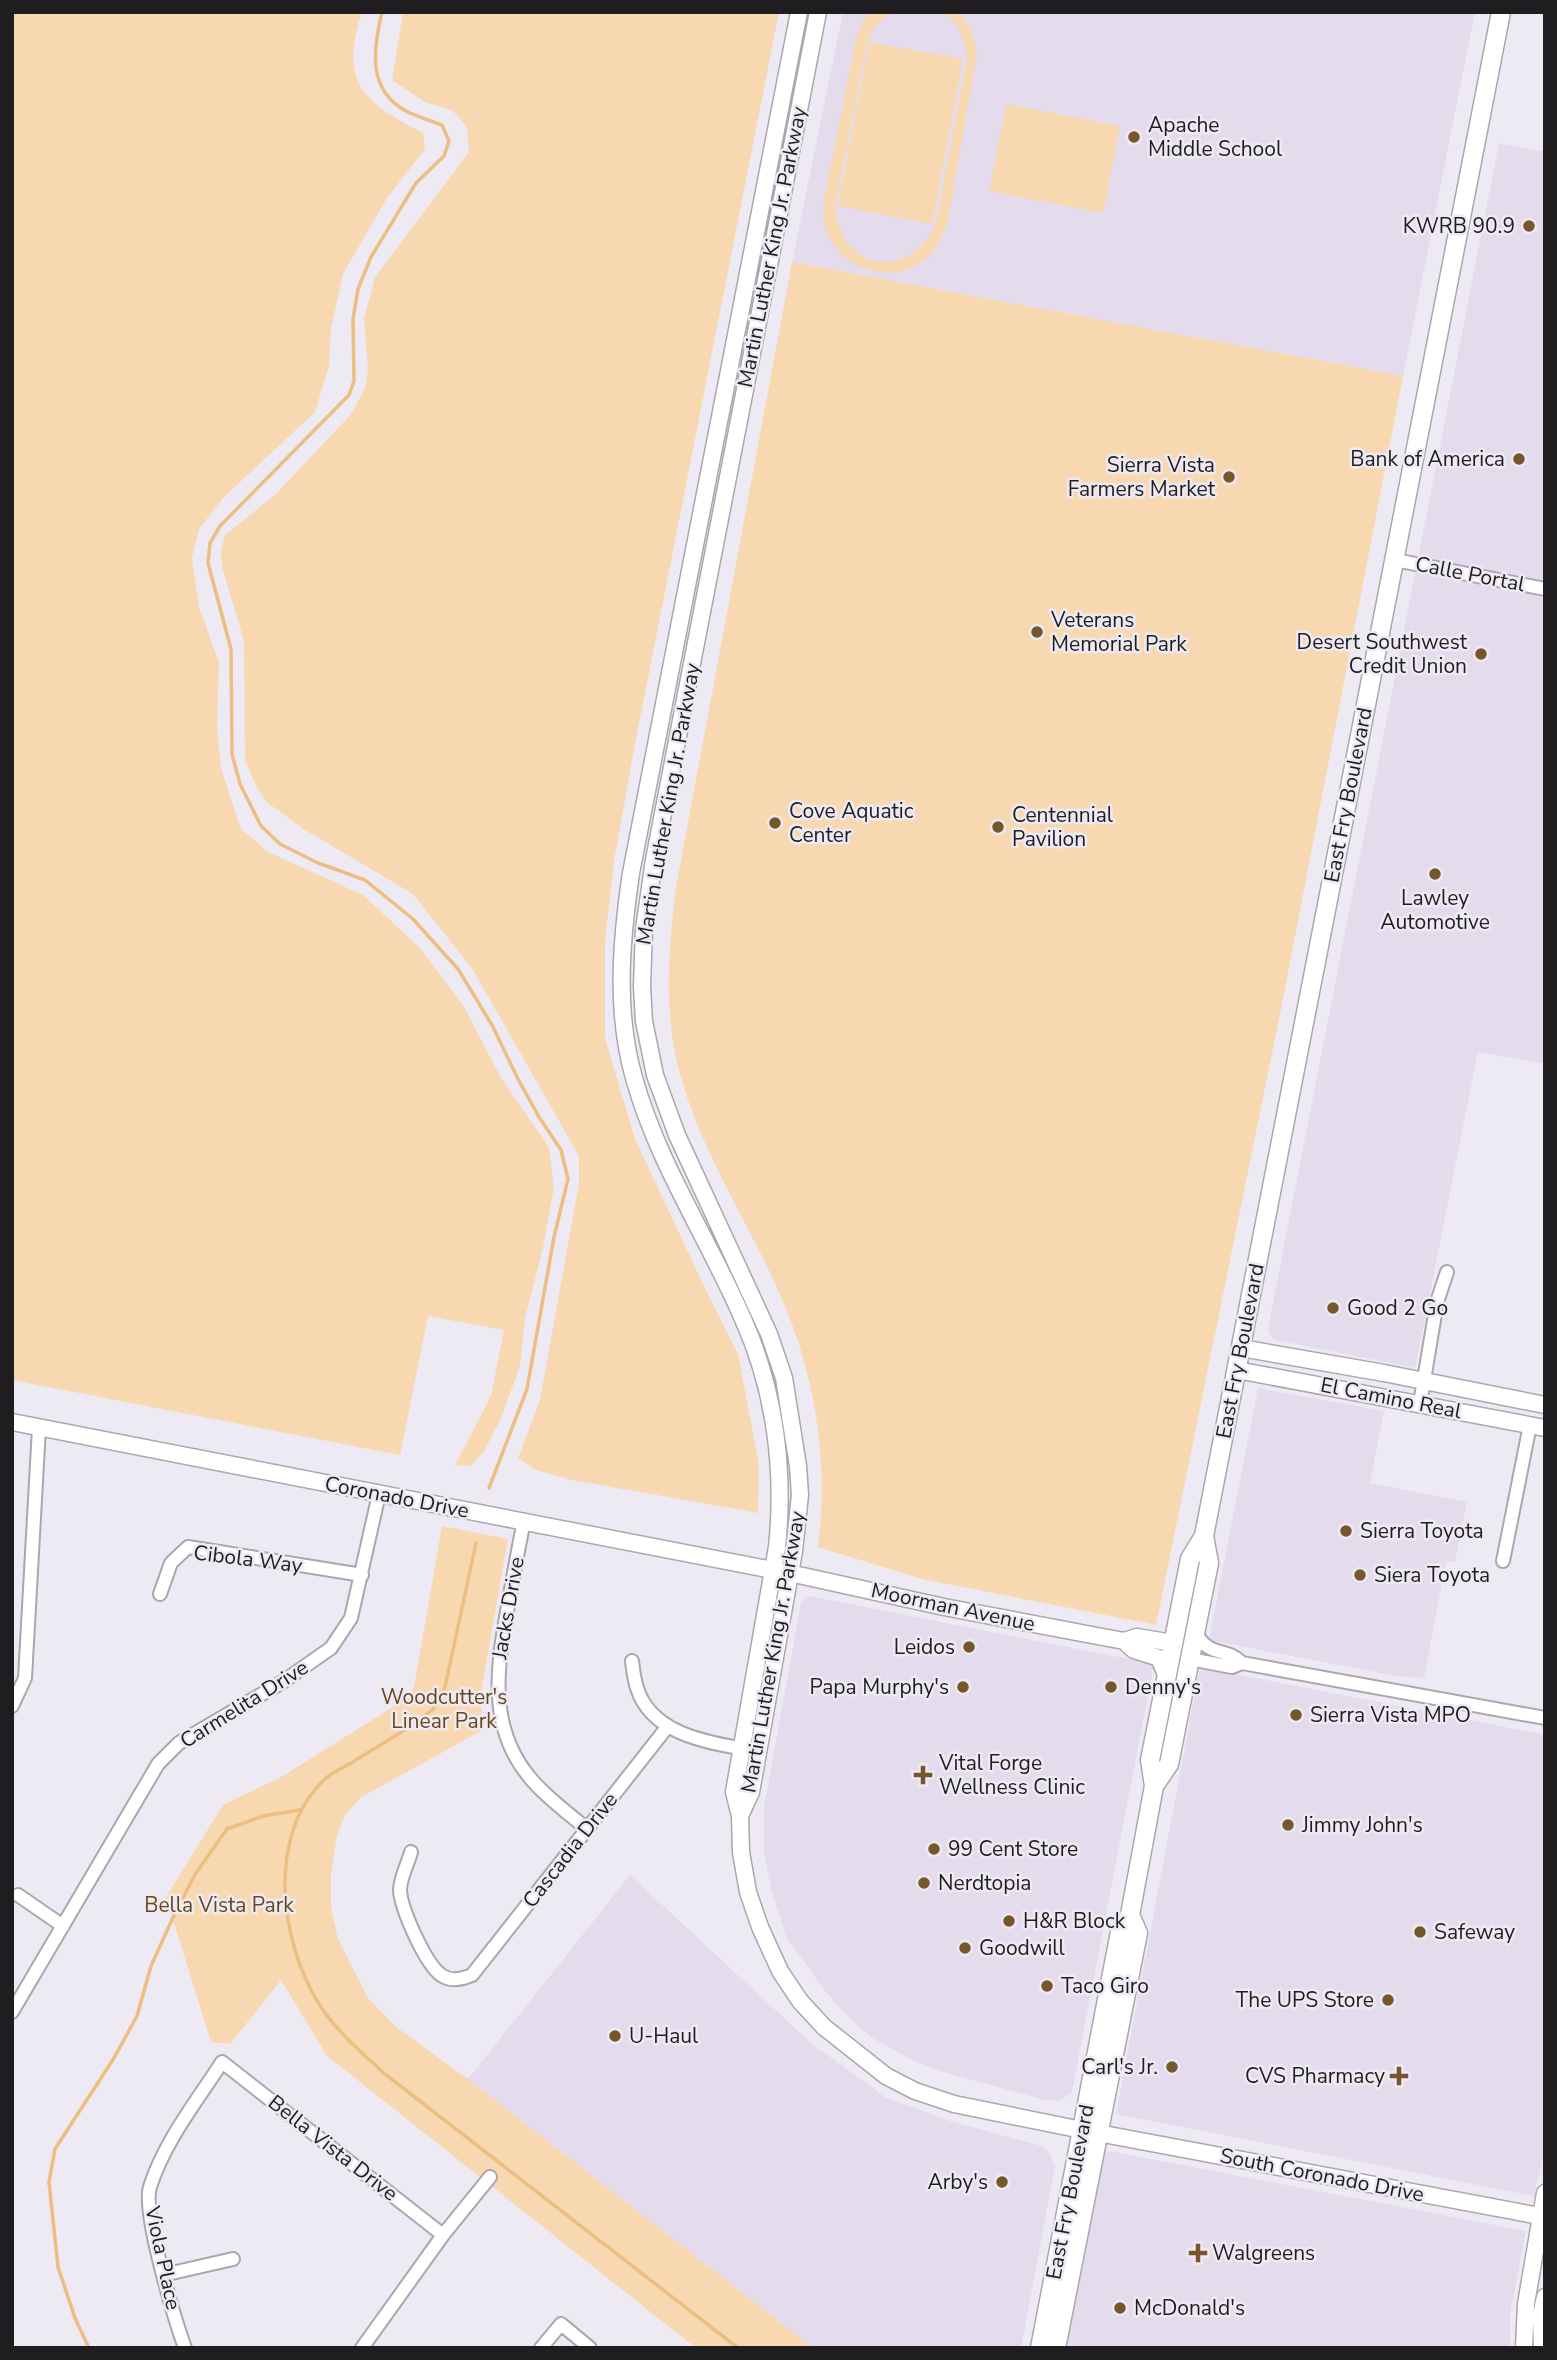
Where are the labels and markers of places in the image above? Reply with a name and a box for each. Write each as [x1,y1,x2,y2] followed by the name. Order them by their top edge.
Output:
[1148,111,1283,163] place label: Apache Middle School
[1126,129,1142,145] marker: Apache Middle School
[1403,212,1515,240] place label: KWRB 90.9
[1521,218,1537,234] marker: KWRB 90.9
[1350,445,1505,473] place label: Bank of America
[1068,451,1216,503] place label: Sierra Vista Farmers Market
[1511,451,1527,467] marker: Bank of America
[1221,469,1237,485] marker: Sierra Vista Farmers Market
[1050,606,1187,658] place label: Veterans Memorial Park
[1029,624,1045,640] marker: Veterans Memorial Park
[1297,628,1468,680] place label: Desert Southwest Credit Union
[1473,646,1489,662] marker: Desert Southwest Credit Union
[789,797,914,849] place label: Cove Aquatic Center
[1012,801,1114,853] place label: Centennial Pavilion
[767,815,783,831] marker: Cove Aquatic Center
[990,819,1006,835] marker: Centennial Pavilion
[1427,866,1443,882] marker: Lawley Automotive
[1380,884,1490,936] place label: Lawley Automotive
[1347,1294,1448,1322] place label: Good 2 Go
[1325,1300,1341,1316] marker: Good 2 Go
[1360,1517,1484,1545] place label: Sierra Toyota
[1338,1523,1354,1539] marker: Sierra Toyota
[1374,1561,1490,1589] place label: Siera Toyota
[1352,1567,1368,1583] marker: Siera Toyota
[894,1633,955,1661] place label: Leidos
[961,1639,977,1655] marker: Leidos
[809,1673,949,1701] place label: Papa Murphy's
[1125,1673,1201,1701] place label: Denny's
[955,1679,971,1695] marker: Papa Murphy's
[1103,1679,1119,1695] marker: Denny's
[1310,1701,1471,1729] place label: Sierra Vista MPO
[1288,1707,1304,1723] marker: Sierra Vista MPO
[938,1749,1085,1801] place label: Vital Forge Wellness Clinic
[913,1765,933,1785] marker: Vital Forge Wellness Clinic
[1301,1811,1423,1839] place label: Jimmy John's
[1280,1817,1296,1833] marker: Jimmy John's
[948,1835,1078,1863] place label: 99 Cent Store
[926,1841,942,1857] marker: 99 Cent Store
[938,1869,1032,1897] place label: Nerdtopia
[916,1875,932,1891] marker: Nerdtopia
[1023,1907,1126,1935] place label: H&R Block
[1001,1913,1017,1929] marker: H&R Block
[1434,1918,1515,1946] place label: Safeway
[1412,1924,1428,1940] marker: Safeway
[979,1934,1066,1962] place label: Goodwill
[957,1940,973,1956] marker: Goodwill
[1061,1972,1149,2000] place label: Taco Giro
[1039,1978,1055,1994] marker: Taco Giro
[1236,1986,1374,2014] place label: The UPS Store
[1380,1992,1396,2008] marker: The UPS Store
[629,2022,699,2050] place label: U-Haul
[607,2028,623,2044] marker: U-Haul
[1081,2053,1158,2081] place label: Carl's Jr.
[1164,2059,1180,2075] marker: Carl's Jr.
[1245,2062,1385,2090] place label: CVS Pharmacy
[1391,2068,1407,2084] marker: CVS Pharmacy
[928,2168,988,2196] place label: Arby's
[994,2174,1010,2190] marker: Arby's
[1212,2239,1315,2267] place label: Walgreens
[1190,2245,1206,2261] marker: Walgreens
[1134,2294,1245,2322] place label: McDonald's
[1112,2300,1128,2316] marker: McDonald's

